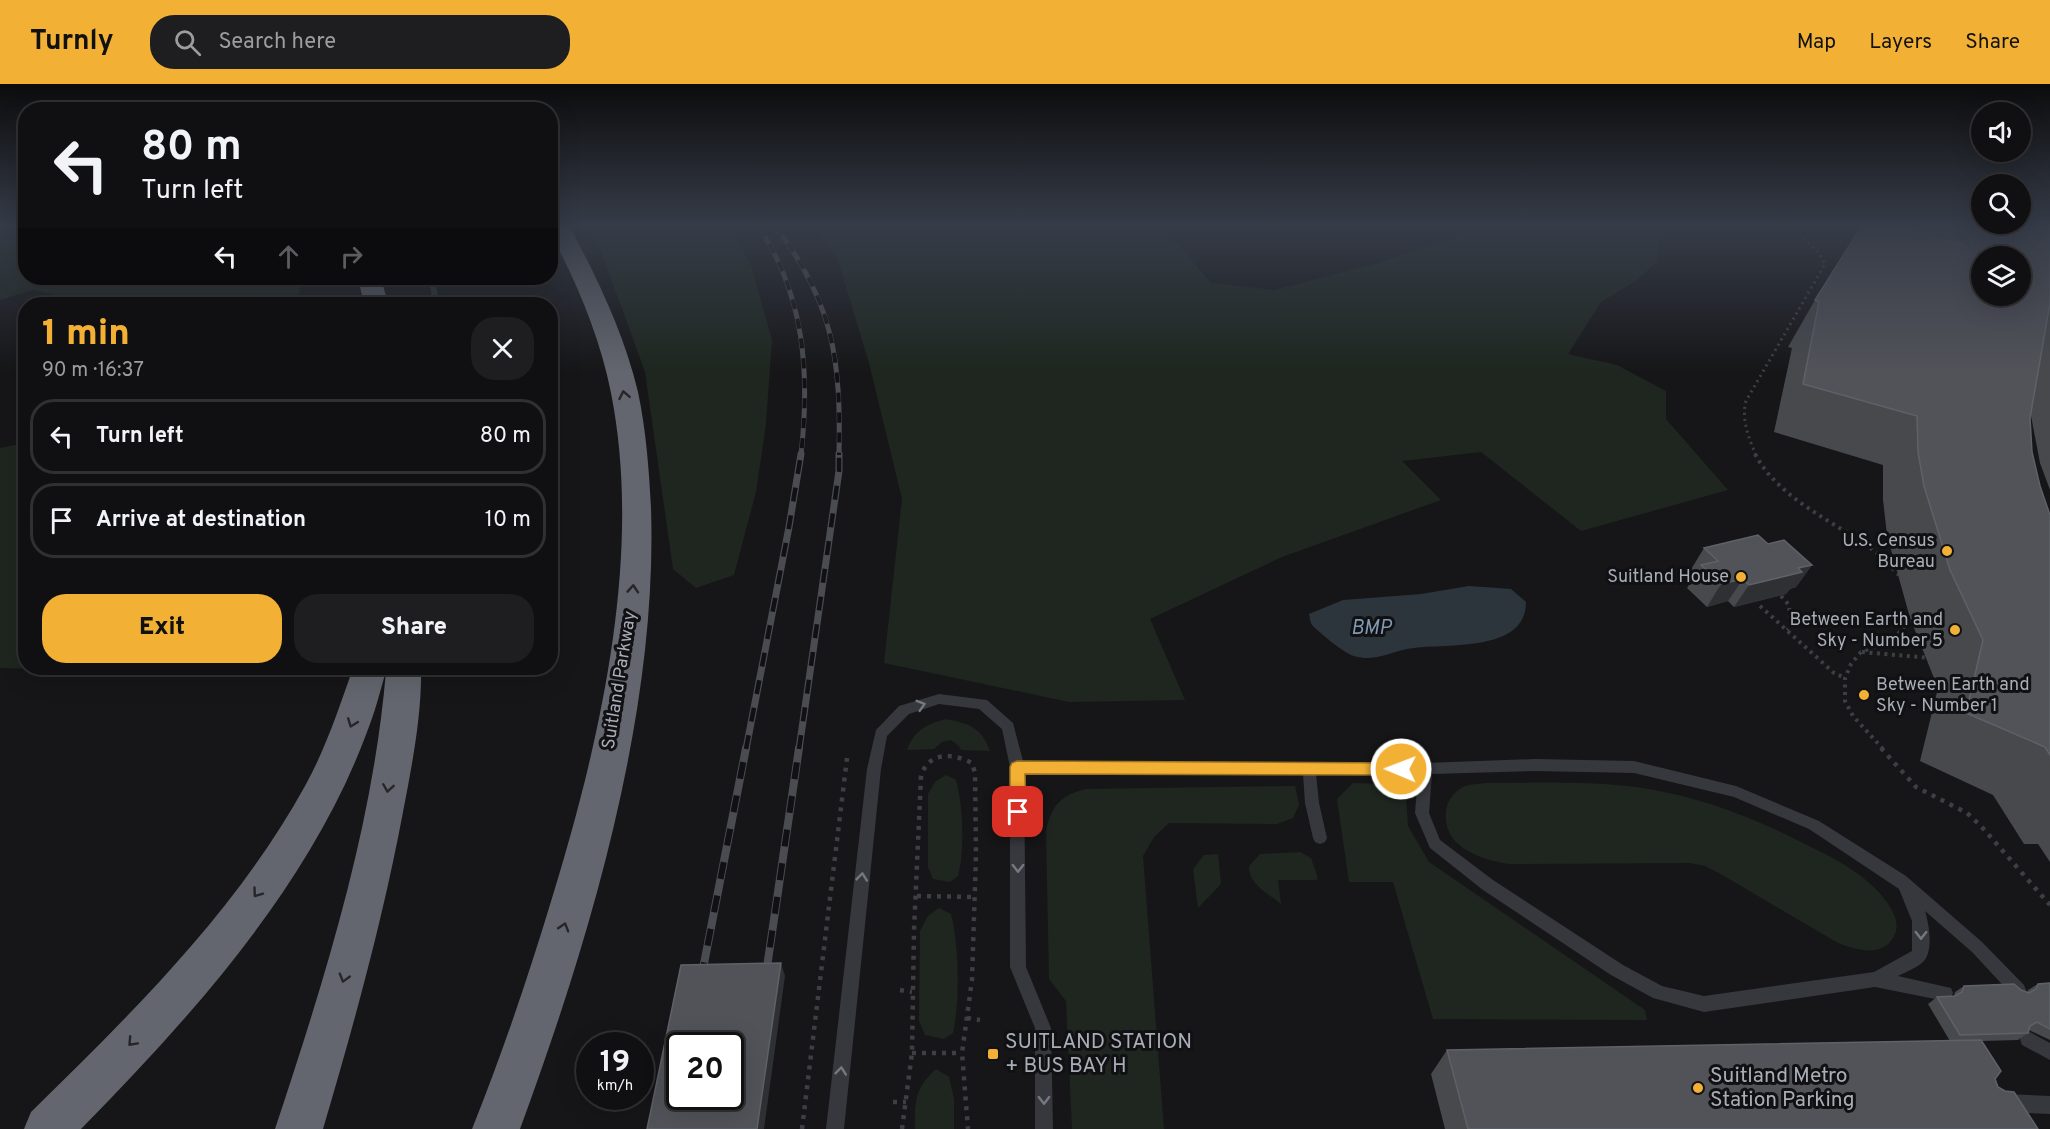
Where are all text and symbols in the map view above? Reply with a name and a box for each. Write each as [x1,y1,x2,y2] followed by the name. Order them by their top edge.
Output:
[150,15,570,69] search box
[30,24,114,60] text: Turnly
[171,26,204,59] icon: search
[219,29,336,56] text: Search here
[1797,29,1836,56] text: Map
[1869,29,1932,56] text: Layers
[1965,29,2020,56] text: Share
[1971,102,2031,306] map controls
[1971,102,2031,162] button: sound
[141,122,242,175] text: 80 m
[42,126,120,204] icon: left
[141,174,243,208] text: Turn left
[1971,174,2031,234] button: search
[209,240,242,273] icon: left
[272,240,305,273] icon: ahead
[335,240,368,273] icon: right
[1971,246,2031,306] button: layers
[42,312,130,358] text: 1 min
[471,317,534,380] button: close
[42,358,144,384] text: 90 m · 16:37
[619,391,631,400] one-way arrow
[45,420,78,453] icon: left
[96,423,184,450] text: Turn left
[480,423,531,450] text: 80 m
[45,504,78,537] icon: arrive
[96,507,306,534] text: Arrive at destination
[485,507,531,534] text: 10 m
[1842,530,1935,574] place label: U.S. Census Bureau
[1940,544,1954,558] marker: U.S. Census Bureau
[1607,566,1729,589] place label: Suitland House
[1734,570,1748,584] marker: Suitland House
[627,585,640,594] one-way arrow
[42,594,282,663] button: Exit
[294,594,534,663] button: Share
[598,609,642,751] street label: Suitland Parkway
[1789,609,1943,653] place label: Between Earth and Sky - Number 5
[1351,616,1393,642] water label: BMP
[1948,623,1962,637] marker: Between Earth and Sky - Number 5
[1876,674,2030,718] place label: Between Earth and Sky - Number 1
[1857,688,1871,702] marker: Between Earth and Sky - Number 1
[915,700,926,712] one-way arrow
[347,717,359,728] one-way arrow
[1369,737,1433,801] position arrow
[383,783,395,793] one-way arrow
[992,786,1043,837] pin
[1001,795,1034,828] icon: arrive
[1012,863,1024,872] one-way arrow
[855,872,868,882] one-way arrow
[253,886,264,897] one-way arrow
[557,922,569,933] one-way arrow
[1915,930,1927,939] one-way arrow
[339,972,351,983] one-way arrow
[1005,1029,1192,1080] place label: SUITLAND STATION + BUS BAY H
[666,1032,744,1110] speed limit sign: 20
[128,1036,139,1046] one-way arrow
[600,1045,630,1082] text: 19
[986,1047,1000,1061] marker: SUITLAND STATION + BUS BAY H
[1710,1063,1855,1114] place label: Suitland Metro Station Parking
[834,1066,847,1075] one-way arrow
[597,1077,633,1096] text: km/h
[1691,1081,1705,1095] marker: Suitland Metro Station Parking
[1038,1095,1050,1104] one-way arrow

